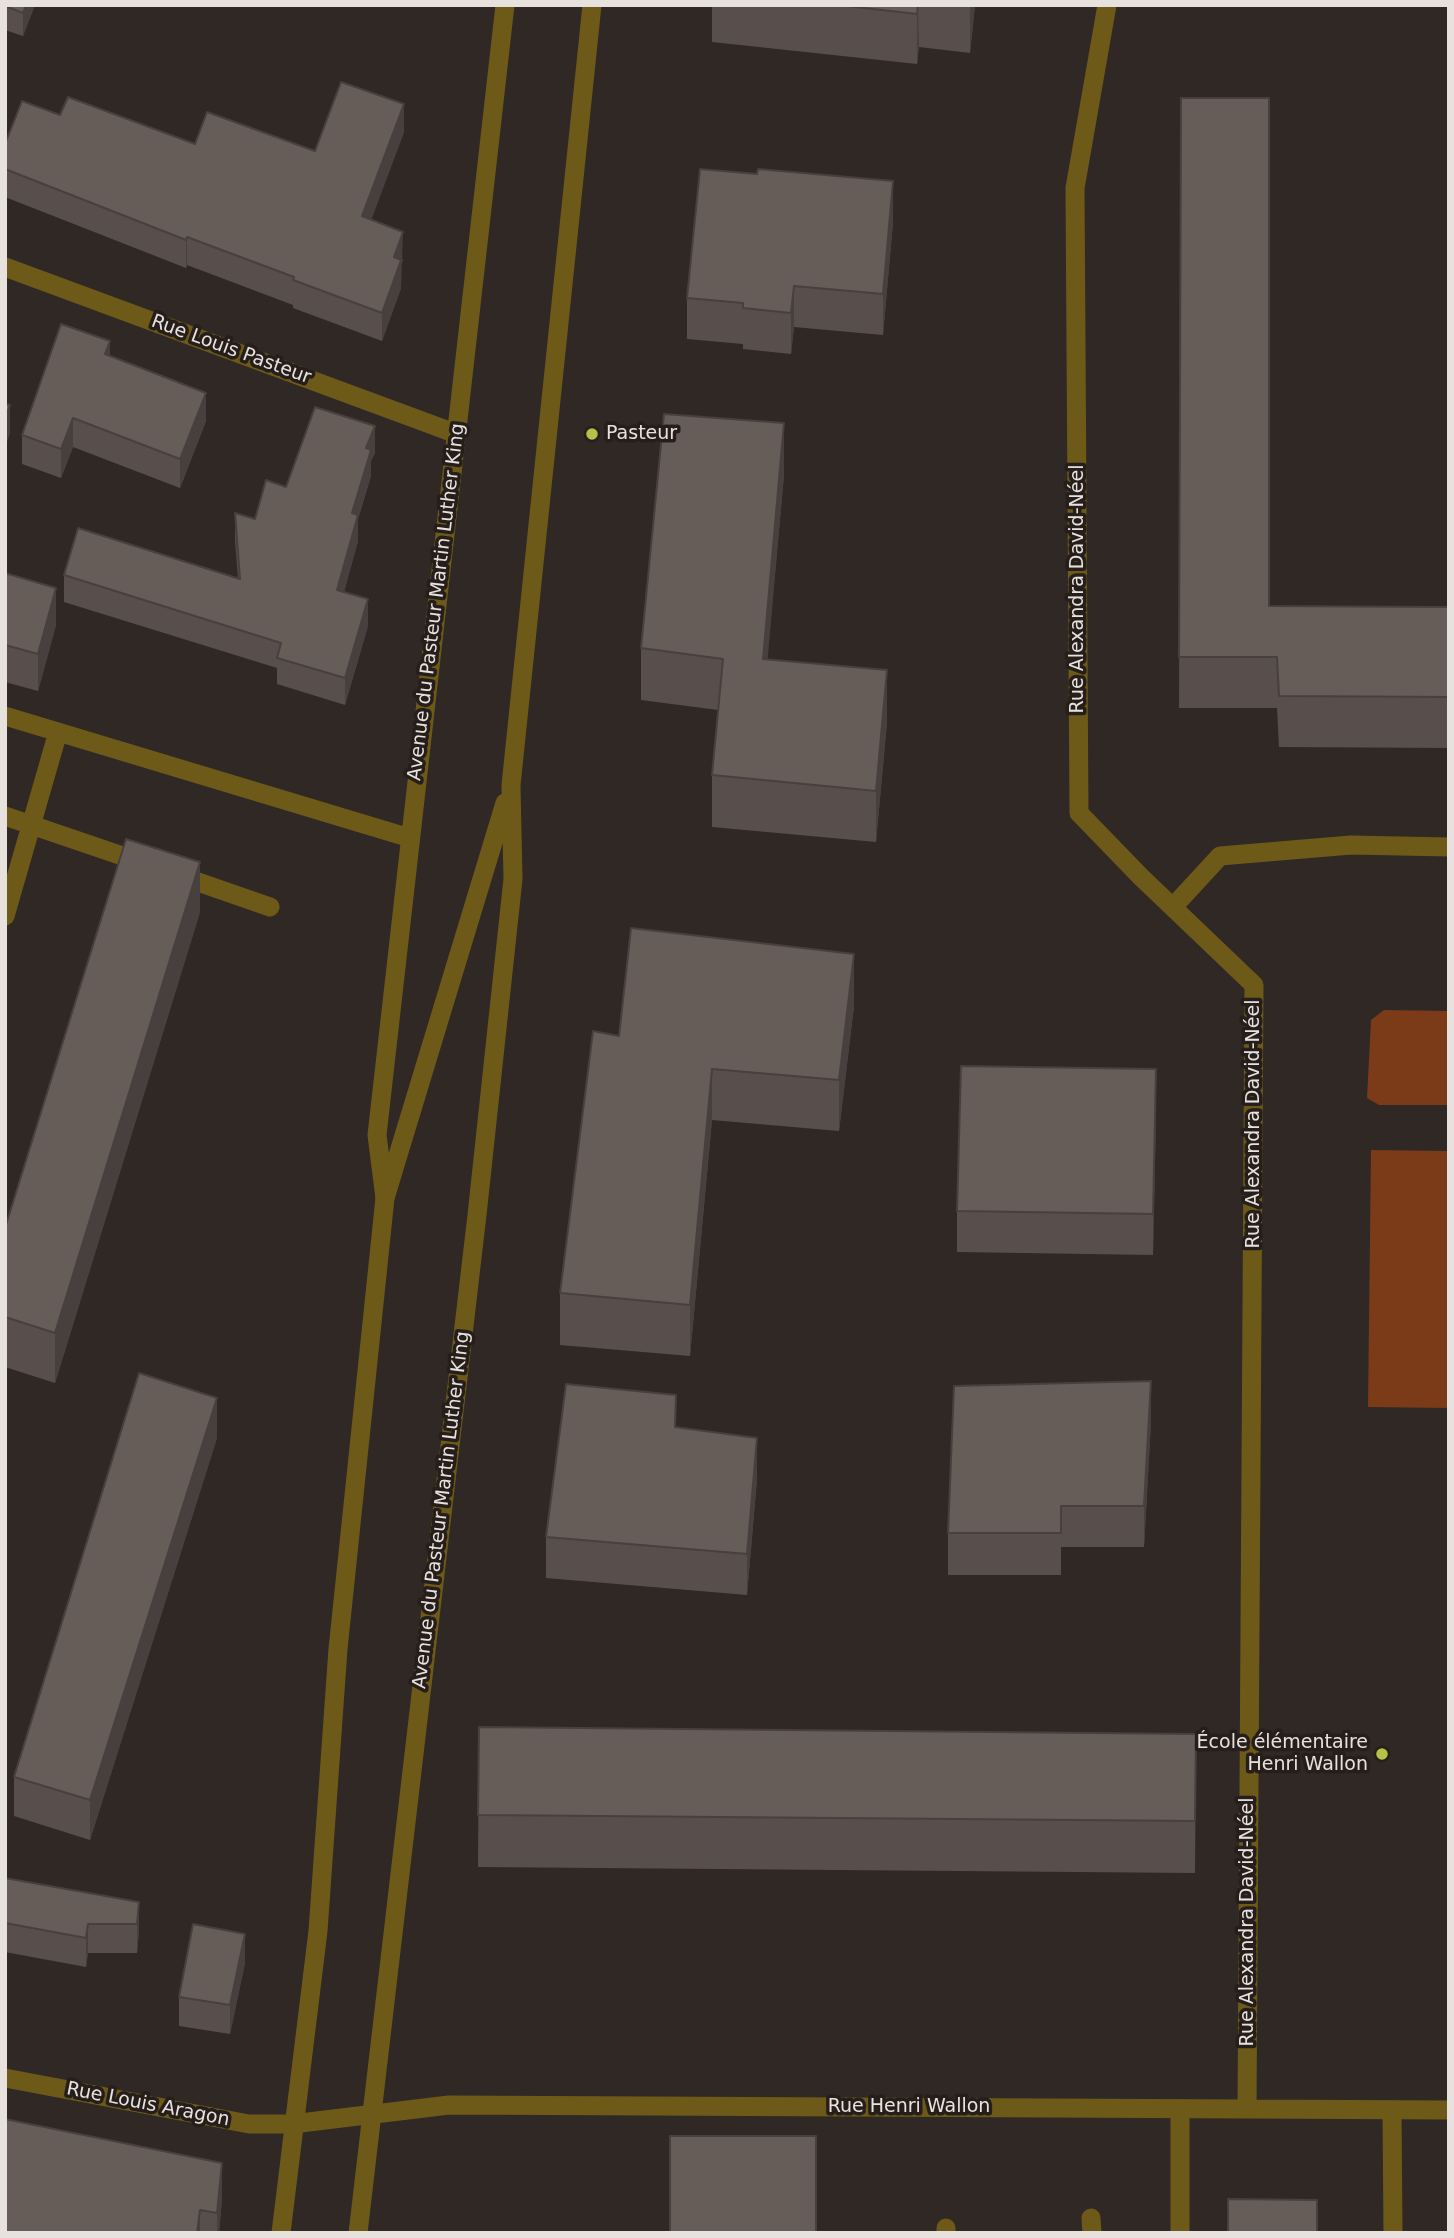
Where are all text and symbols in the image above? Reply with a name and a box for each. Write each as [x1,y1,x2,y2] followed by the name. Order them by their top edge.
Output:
[148,310,314,390] street label: Rue Louis Pasteur
[404,422,470,782] street label: Avenue du Pasteur Martin Luther King
[606,423,677,445] place label: Pasteur
[584,426,600,442] marker: Pasteur
[1067,465,1089,713] street label: Rue Alexandra David-Néel
[1243,1000,1265,1248] street label: Rue Alexandra David-Néel
[409,1330,475,1690] street label: Avenue du Pasteur Martin Luther King
[1197,1732,1368,1776] place label: École élémentaire Henri Wallon
[1374,1746,1390,1762] marker: École élémentaire Henri Wallon
[1237,1798,1259,2046] street label: Rue Alexandra David-Néel
[65,2078,231,2132] street label: Rue Louis Aragon
[828,2096,990,2118] street label: Rue Henri Wallon

